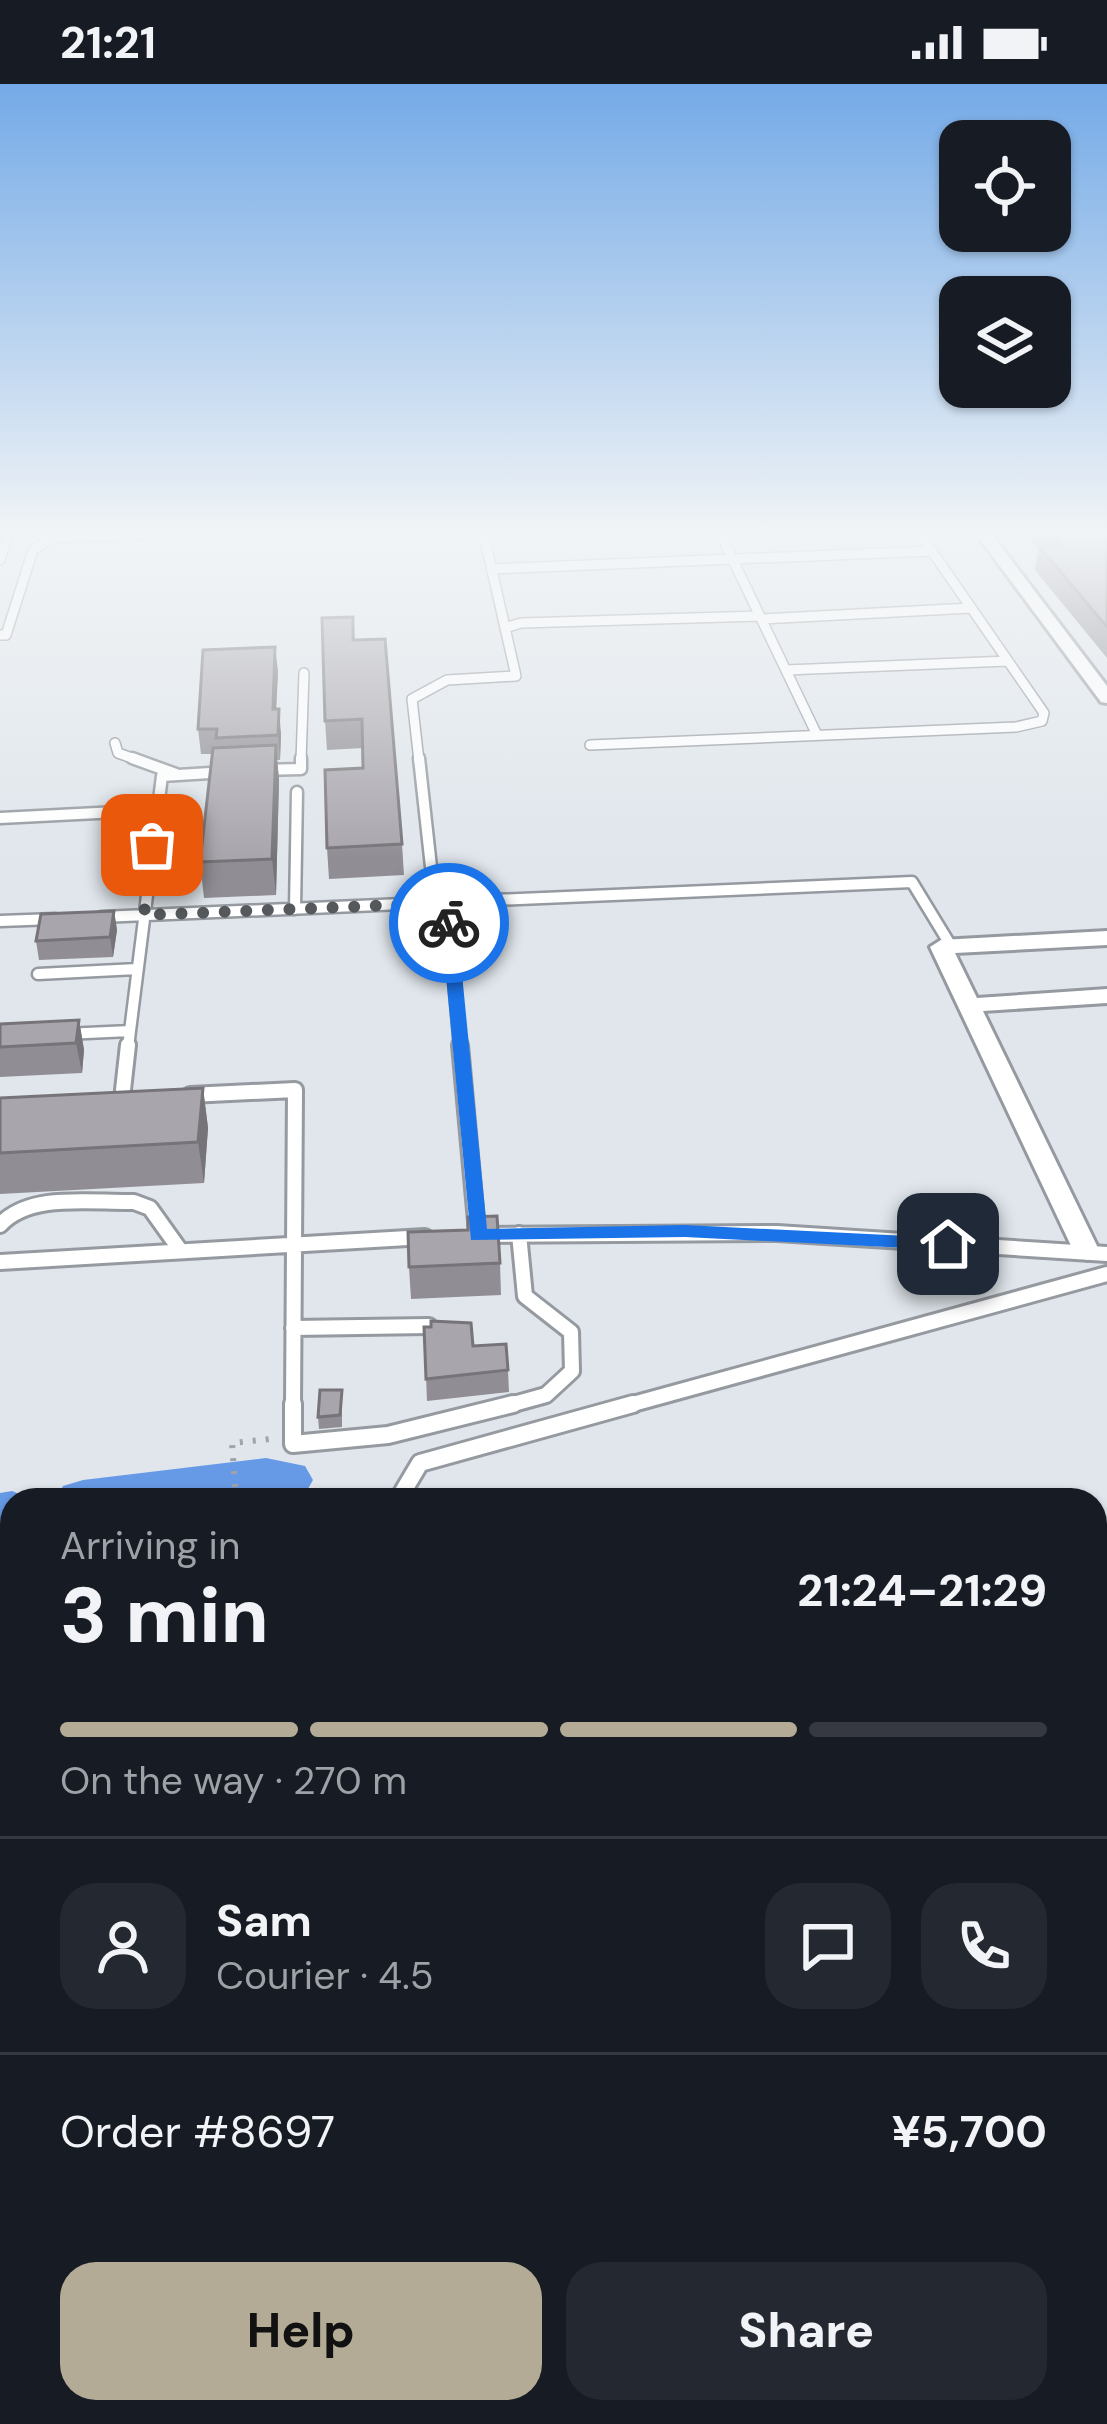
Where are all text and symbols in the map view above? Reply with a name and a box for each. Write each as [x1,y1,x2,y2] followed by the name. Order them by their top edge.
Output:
[60,13,156,72] text: 21:21
[939,120,1071,408] map controls
[939,120,1071,252] button: locate
[939,276,1071,408] button: layers
[101,794,203,896] pin
[119,812,185,878] icon: bag
[389,863,509,983] courier
[416,890,482,956] icon: bike
[897,1193,999,1295] pin
[915,1211,981,1277] icon: home
[60,1520,240,1571] text: Arriving in
[797,1561,1047,1620] text: 21:24–21:29
[60,1565,269,1666] text: 3 min
[60,1755,407,1806] text: On the way · 270 m
[60,1883,186,2009] button: person
[765,1883,891,2009] button: chat
[921,1883,1047,2009] button: phone
[216,1891,312,1950] text: Sam
[216,1950,433,2001] text: Courier · 4.5
[60,2102,335,2161] text: Order #8697
[891,2102,1047,2161] text: ¥5,700
[60,2262,542,2400] button: Help
[566,2262,1047,2400] button: Share

